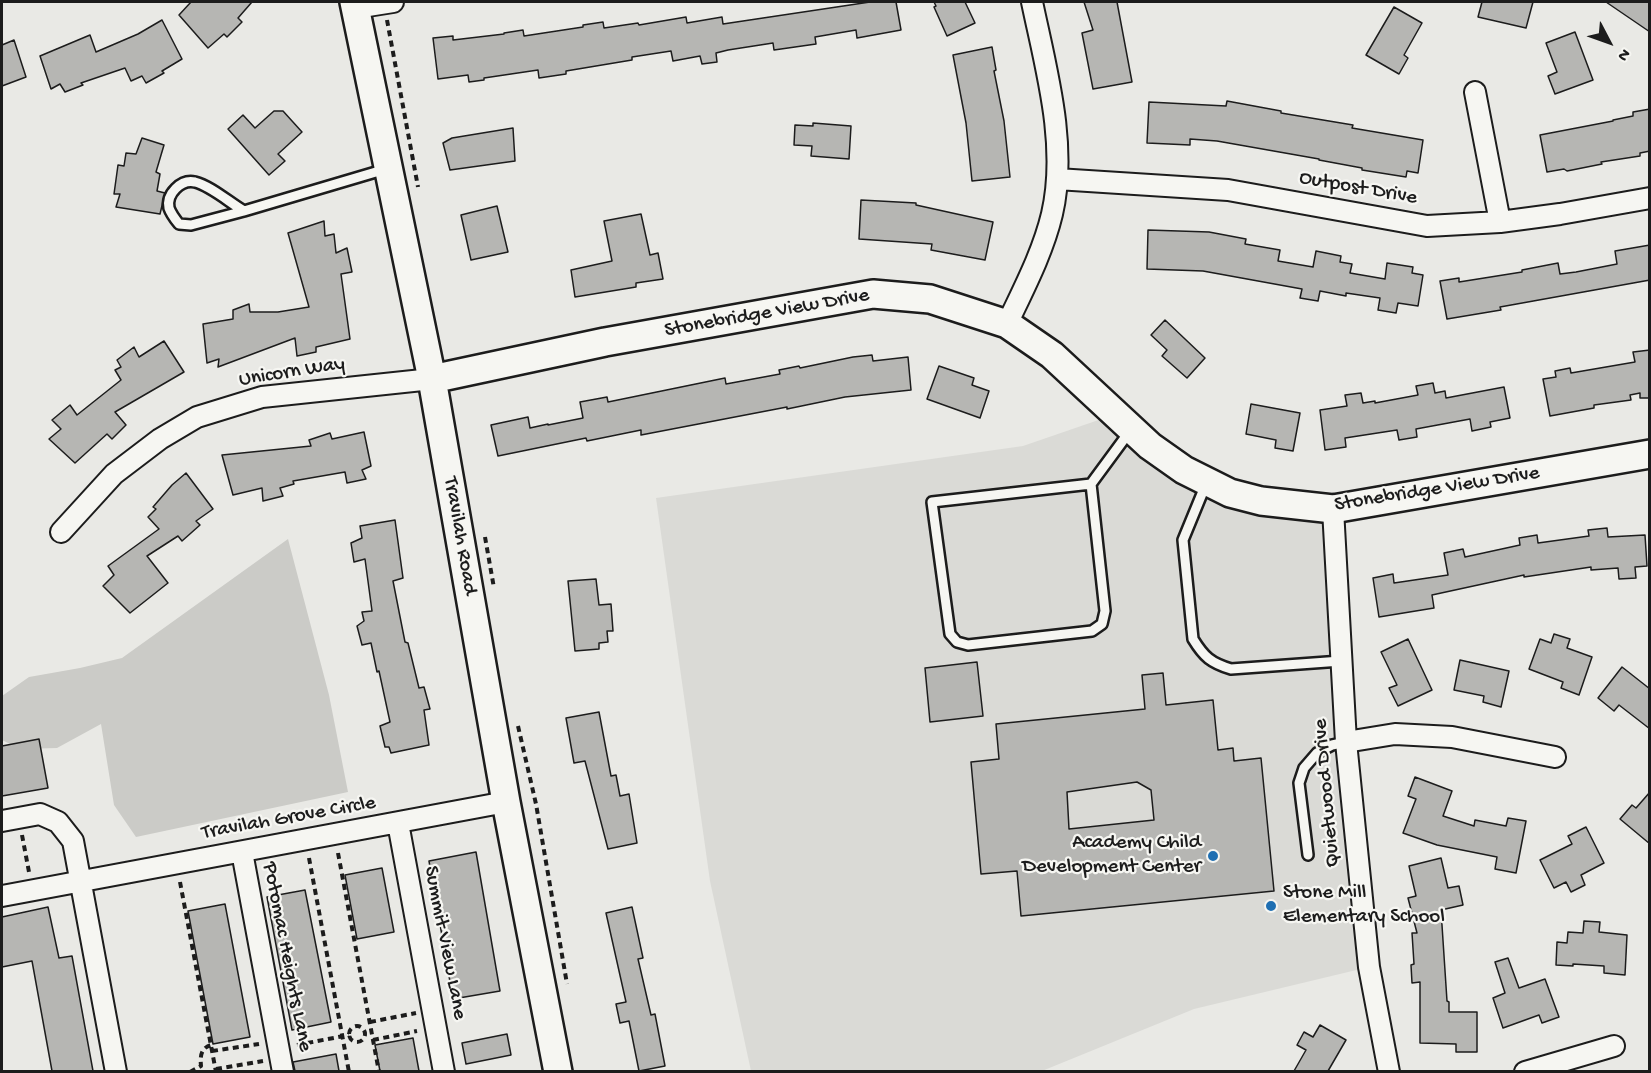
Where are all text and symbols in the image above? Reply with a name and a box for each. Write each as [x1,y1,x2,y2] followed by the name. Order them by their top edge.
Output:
[1579,12,1639,72] north arrow
[1612,44,1634,64] text: N
[1297,166,1419,212] street label: Outpost Drive
[663,284,871,344] street label: Stonebridge View Drive
[237,352,347,394] street label: Unicorn Way
[1333,461,1541,519] street label: Stonebridge View Drive
[436,475,482,597] street label: Travilah Road
[1309,718,1347,868] street label: Quietwood Drive
[200,791,378,847] street label: Travilah Grove Circle
[1022,831,1201,881] place label: Academy Child Development Center
[1206,849,1220,863] marker: Academy Child Development Center
[255,860,317,1054] street label: Potomac Heights Lane
[417,864,471,1022] street label: Summit View Lane
[1283,881,1445,931] place label: Stone Mill Elementary School
[1264,899,1278,913] marker: Stone Mill Elementary School

